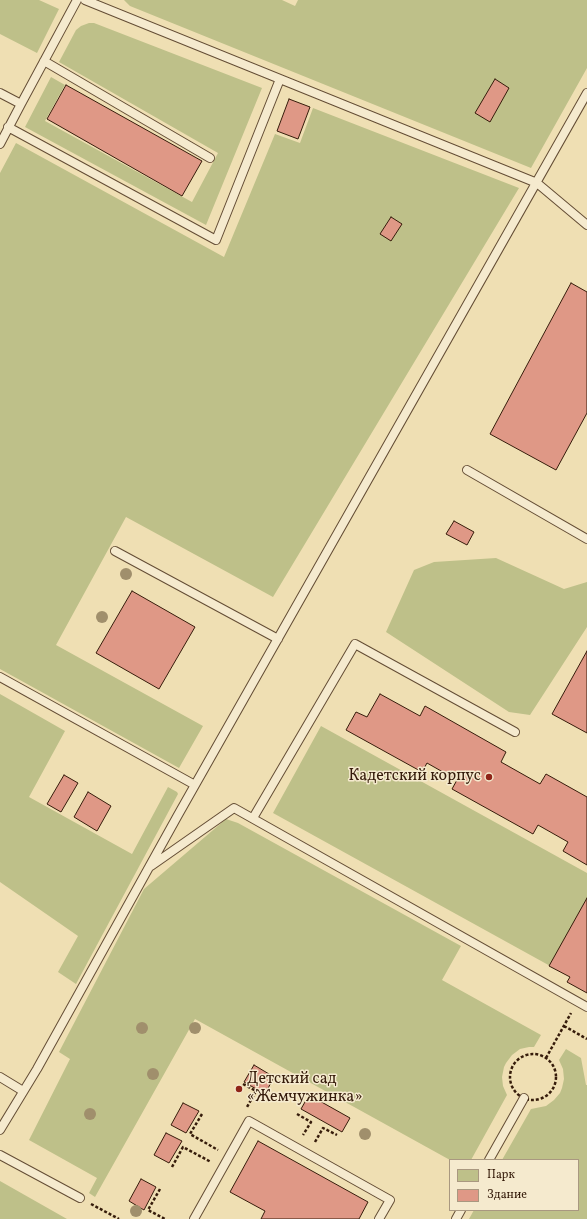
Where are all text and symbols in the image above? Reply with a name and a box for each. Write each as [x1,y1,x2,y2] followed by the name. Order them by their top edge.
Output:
[348,767,481,787] place label: Кадетский корпус
[484,772,494,782] marker: Кадетский корпус
[247,1070,363,1108] place label: Детский сад «Жемчужинка»
[234,1084,244,1094] marker: Детский сад «Жемчужинка»
[449,1159,579,1211] legend
[487,1167,515,1183] text: Парк
[487,1187,527,1203] text: Здание

